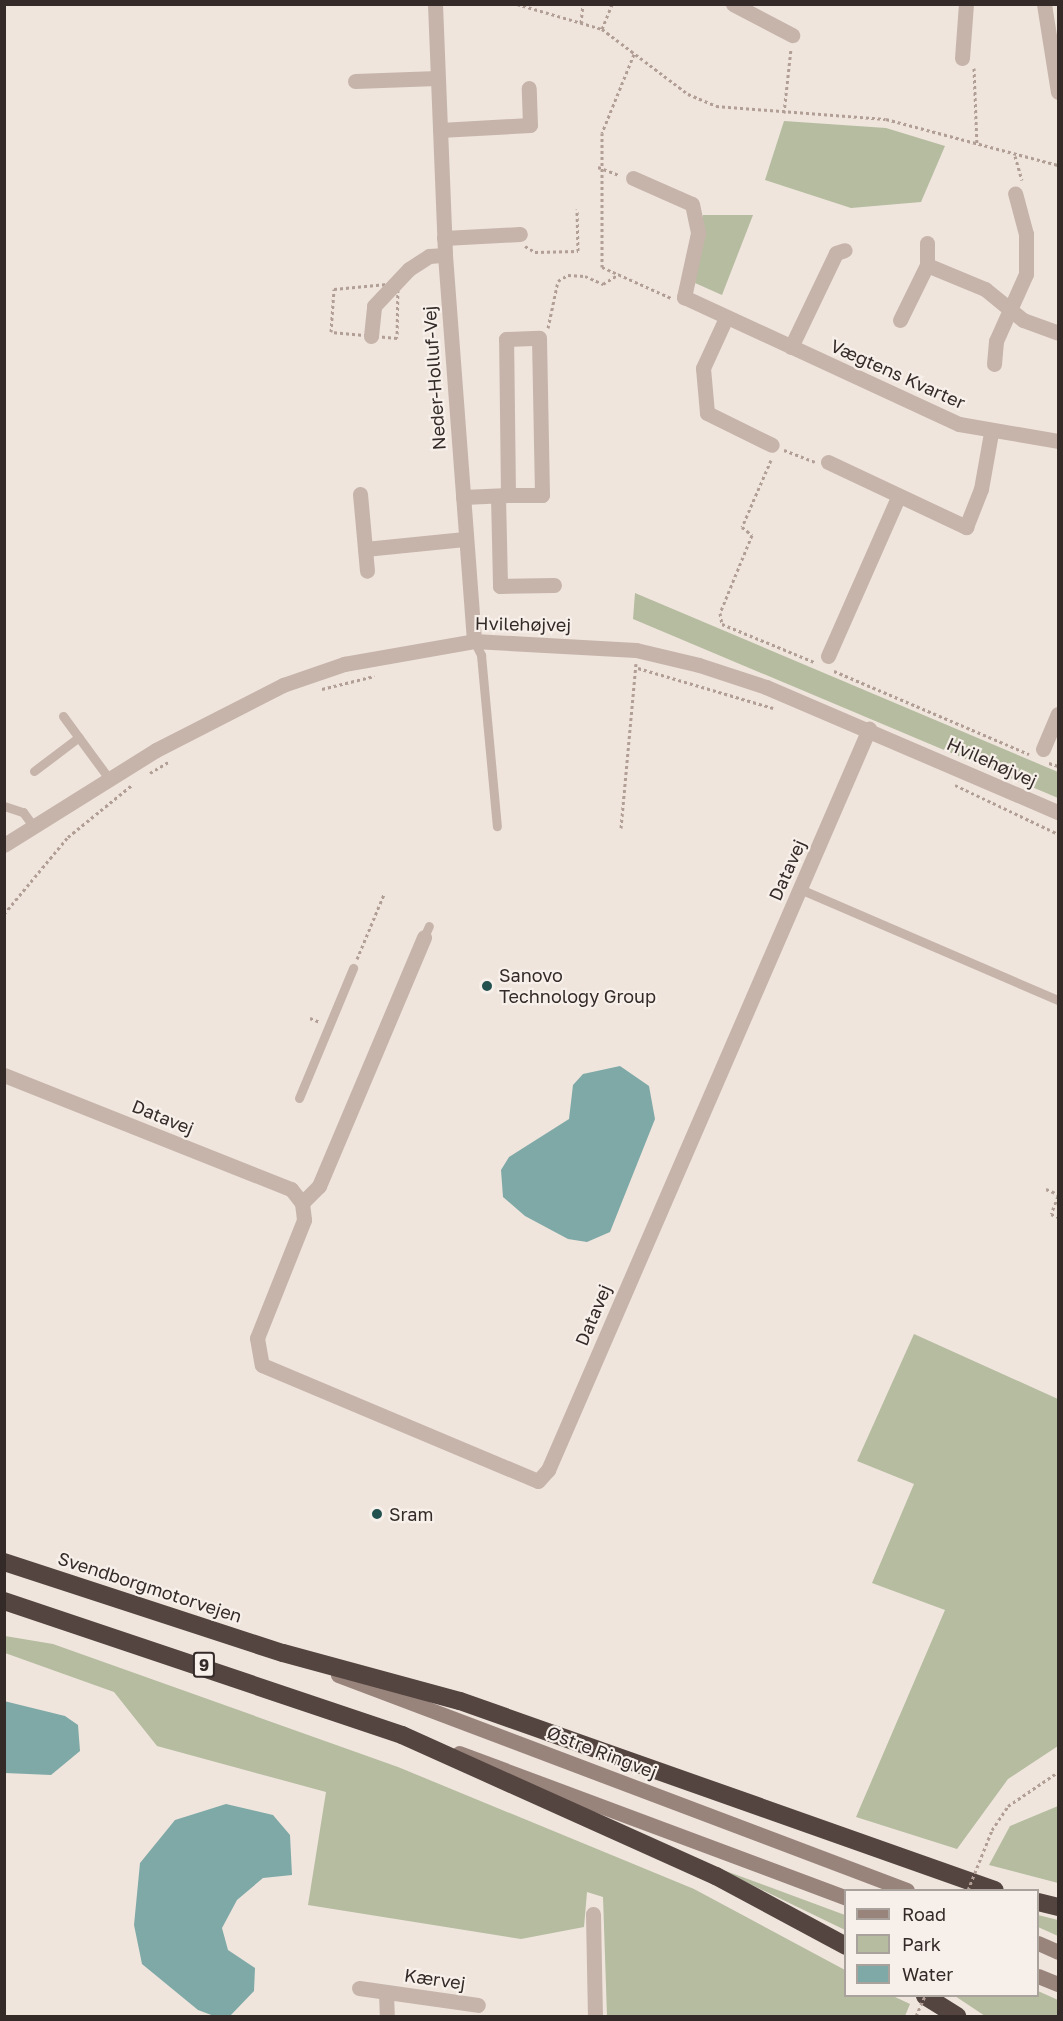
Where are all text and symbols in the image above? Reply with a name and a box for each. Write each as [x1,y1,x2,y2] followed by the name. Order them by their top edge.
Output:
[418,305,450,451] street label: Neder-Holluf-Vej
[827,335,969,413] street label: Vægtens Kvarter
[475,612,571,636] street label: Hvilehøjvej
[944,733,1040,791] street label: Hvilehøjvej
[764,836,810,904] street label: Datavej
[499,965,656,1008] place label: Sanovo Technology Group
[480,979,494,993] marker: Sanovo Technology Group
[129,1095,197,1139] street label: Datavej
[570,1281,616,1349] street label: Datavej
[389,1503,433,1525] place label: Sram
[370,1507,384,1521] marker: Sram
[55,1547,245,1627] street label: Svendborgmotorvejen
[192,1652,216,1678] road number: 9
[544,1721,660,1783] street label: Østre Ringvej
[844,1889,1039,1997] legend
[902,1903,946,1925] text: Road
[902,1933,941,1955] text: Park
[902,1963,953,1985] text: Water
[403,1964,467,1994] street label: Kærvej

